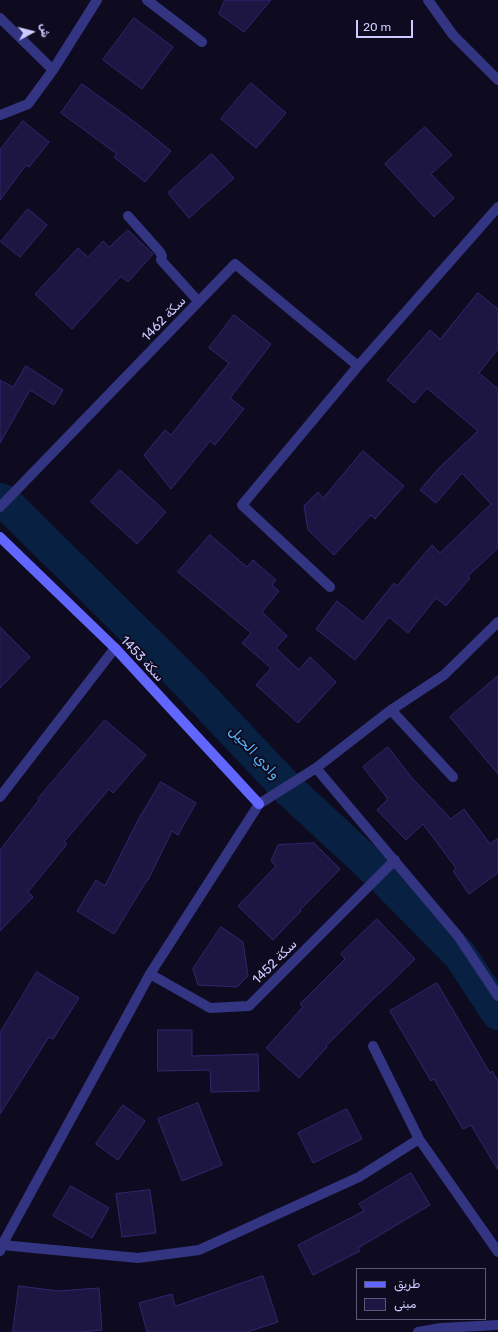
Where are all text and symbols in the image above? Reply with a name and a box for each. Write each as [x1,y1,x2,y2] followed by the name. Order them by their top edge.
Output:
[12,12,52,52] north arrow
[358,12,415,38] scale bar
[363,20,391,34] text: 20 m
[37,23,52,38] text: ش
[139,293,189,345] street label: سكة 1462
[117,633,167,685] street label: سكة 1453
[225,723,283,783] water label: وادي الحيل
[249,936,301,988] street label: سكة 1452
[356,1268,486,1320] legend
[394,1277,420,1291] text: طريق
[394,1297,416,1311] text: مبنى

